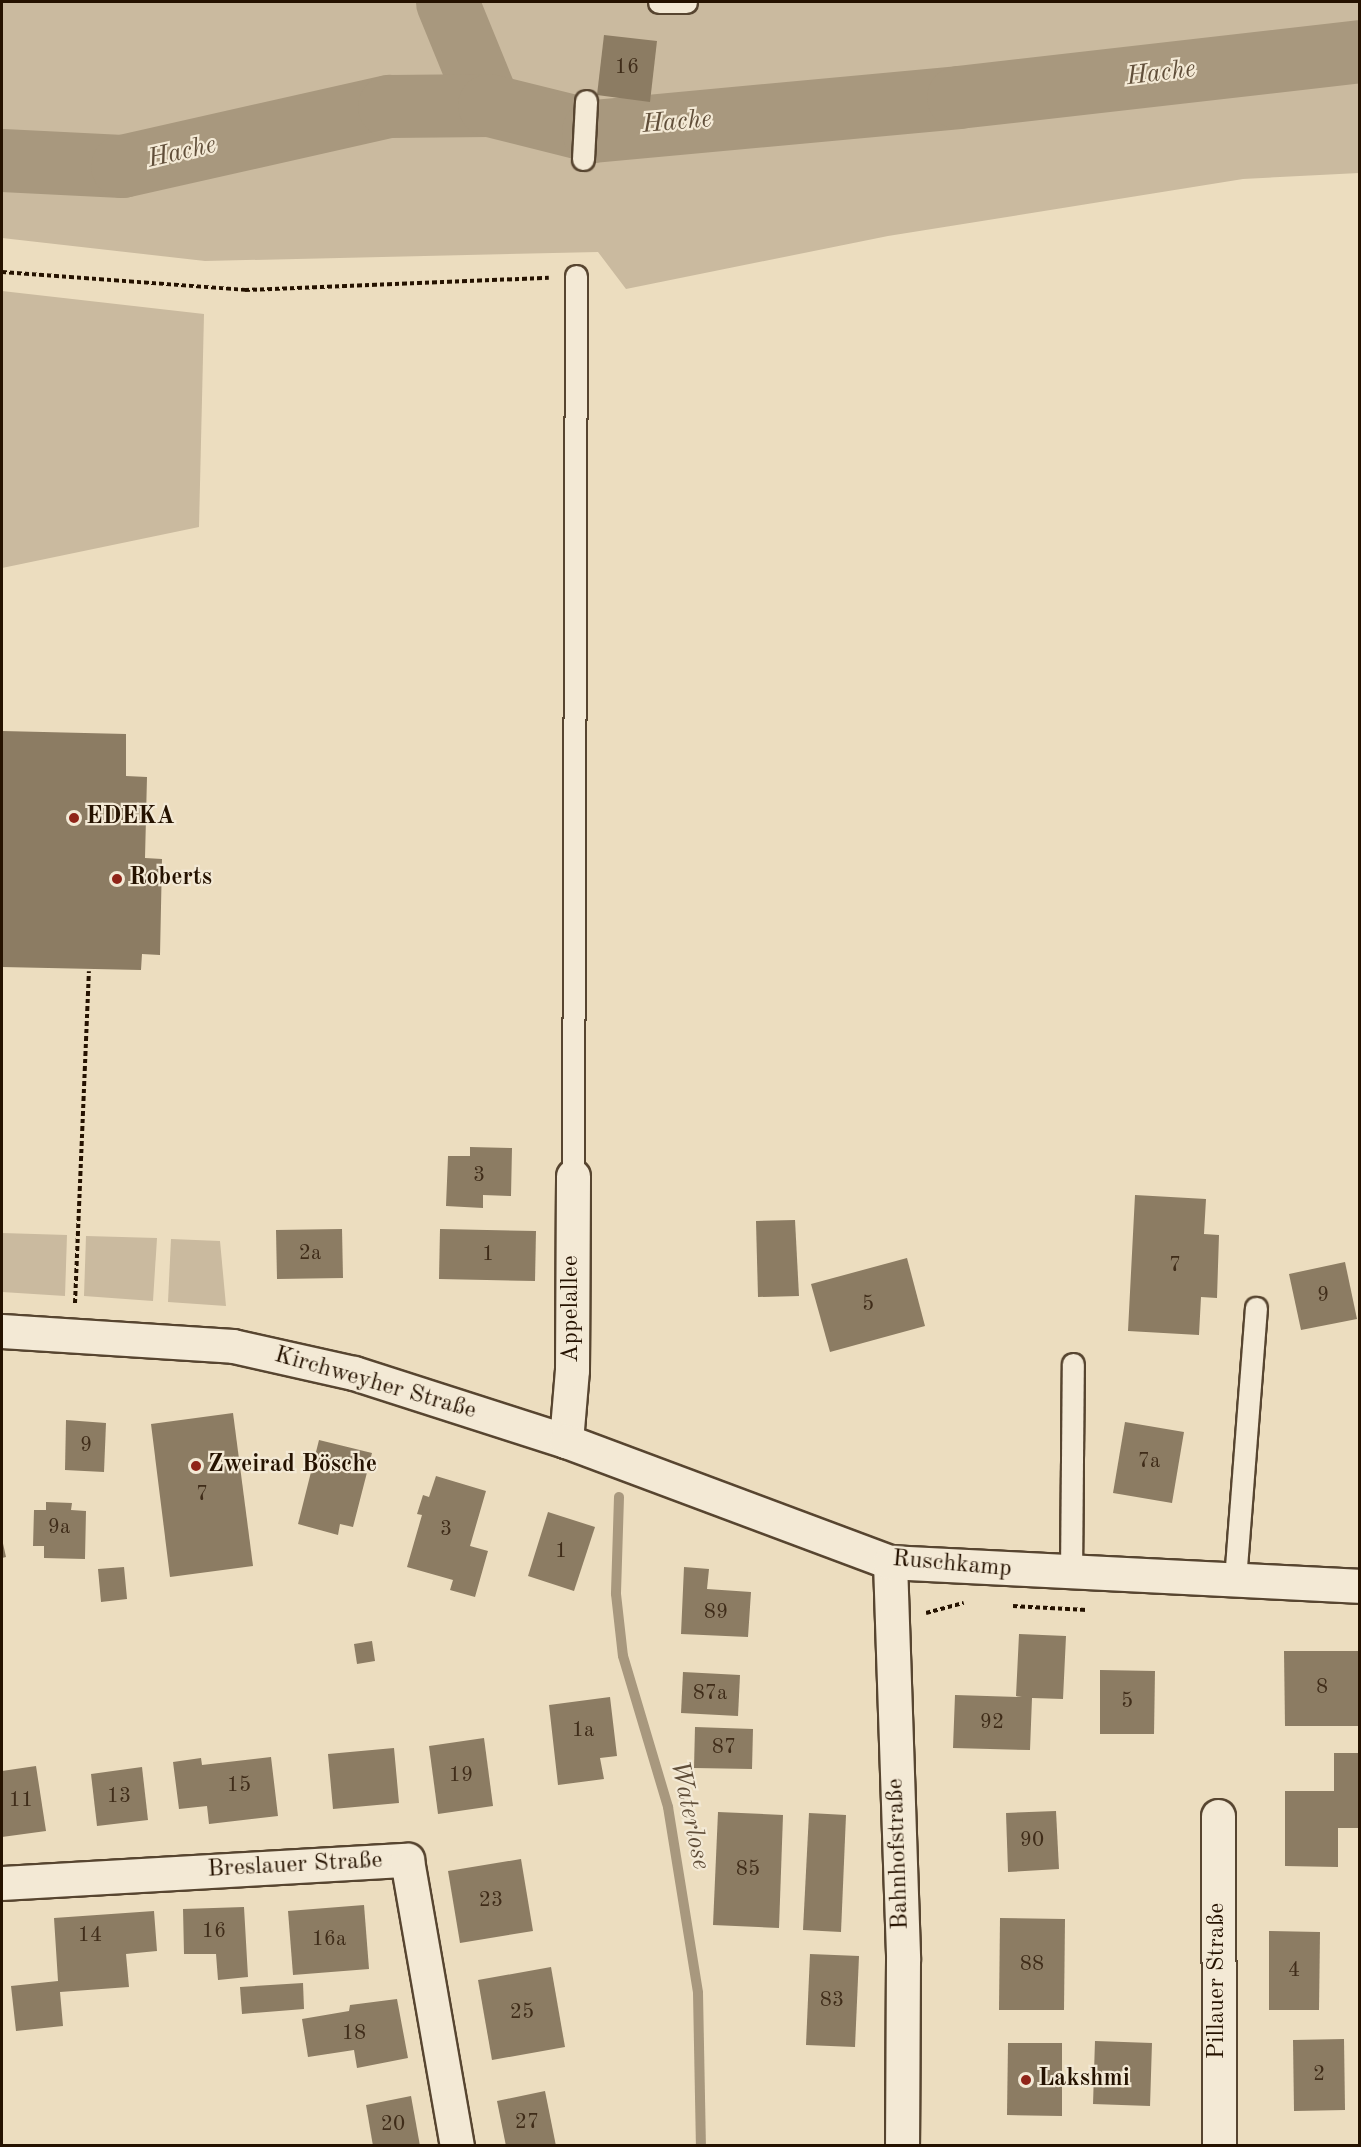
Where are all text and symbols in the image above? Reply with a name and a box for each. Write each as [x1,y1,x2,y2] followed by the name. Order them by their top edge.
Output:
[1124,54,1198,94] water label: Hache
[615,55,639,81] house number: 16
[641,104,713,142] water label: Hache
[145,130,219,176] water label: Hache
[86,804,175,832] place label: EDEKA
[67,811,81,825] marker: EDEKA
[129,865,212,893] place label: Roberts
[110,872,124,886] marker: Roberts
[473,1163,485,1189] house number: 3
[299,1241,321,1267] house number: 2a
[482,1242,494,1268] house number: 1
[1169,1253,1181,1279] house number: 7
[558,1255,586,1363] street label: Appelallee
[1317,1283,1329,1309] house number: 9
[862,1292,874,1318] house number: 5
[271,1341,479,1427] street label: Kirchweyher Straße
[80,1433,92,1459] house number: 9
[1138,1449,1160,1475] house number: 7a
[208,1452,377,1480] place label: Zweirad Bösche
[189,1459,203,1473] marker: Zweirad Bösche
[196,1482,208,1508] house number: 7
[48,1515,70,1541] house number: 9a
[440,1517,452,1543] house number: 3
[555,1539,567,1565] house number: 1
[891,1545,1013,1585] street label: Ruschkamp
[704,1600,728,1626] house number: 89
[1316,1675,1328,1701] house number: 8
[693,1681,727,1707] house number: 87a
[1121,1689,1133,1715] house number: 5
[980,1710,1004,1736] house number: 92
[572,1718,594,1744] house number: 1a
[712,1735,736,1761] house number: 87
[662,1757,716,1873] water label: Waterlose
[449,1763,473,1789] house number: 19
[227,1773,251,1799] house number: 15
[882,1778,916,1930] street label: Bahnhofstraße
[107,1784,131,1810] house number: 13
[9,1788,33,1814] house number: 11
[1020,1828,1044,1854] house number: 90
[207,1847,383,1885] street label: Breslauer Straße
[736,1857,760,1883] house number: 85
[479,1888,503,1914] house number: 23
[1204,1903,1232,2059] street label: Pillauer Straße
[202,1919,226,1945] house number: 16
[78,1923,102,1949] house number: 14
[312,1927,346,1953] house number: 16a
[1020,1952,1044,1978] house number: 88
[1288,1958,1300,1984] house number: 4
[820,1988,844,2014] house number: 83
[510,2000,534,2026] house number: 25
[342,2021,366,2047] house number: 18
[1313,2062,1325,2088] house number: 2
[1038,2066,1130,2094] place label: Lakshmi
[1019,2073,1033,2087] marker: Lakshmi
[515,2110,539,2136] house number: 27
[381,2112,405,2138] house number: 20

